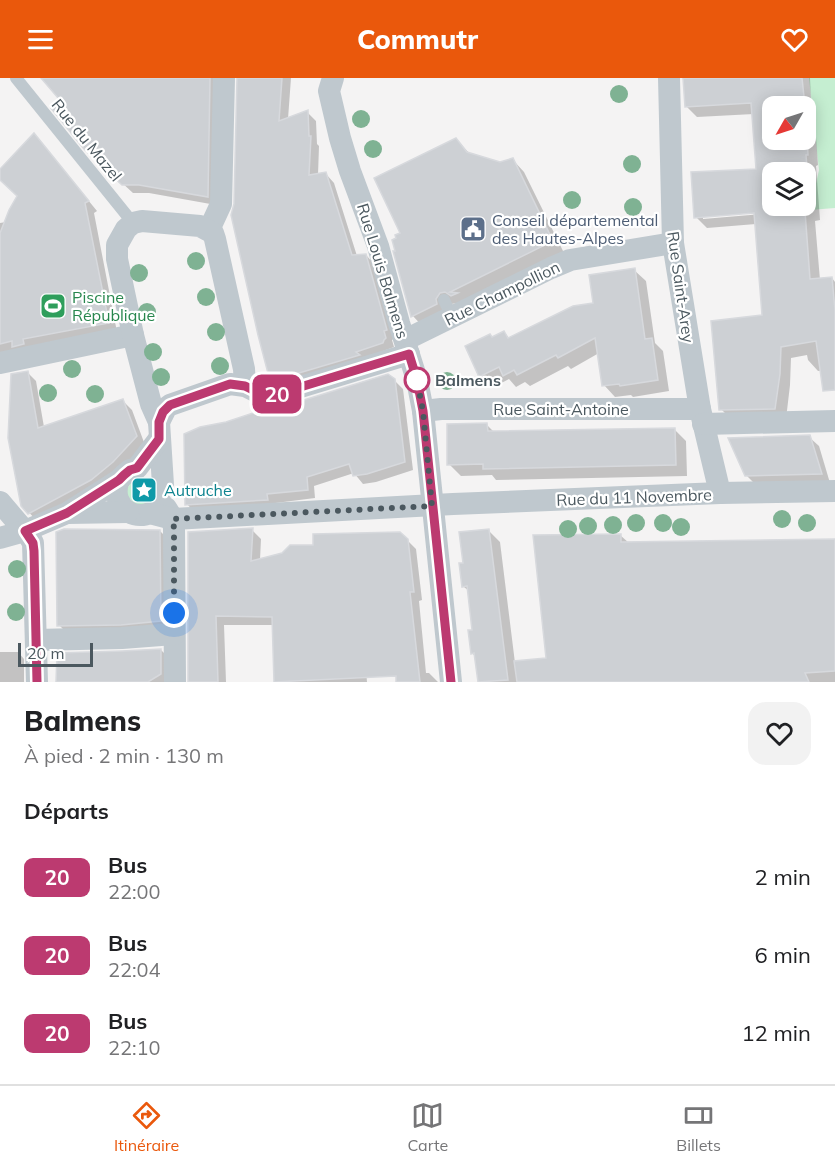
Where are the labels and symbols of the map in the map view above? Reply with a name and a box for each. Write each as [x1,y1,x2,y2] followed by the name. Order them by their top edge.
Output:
[48,95,126,185] street label: Rue du Mazel
[762,96,816,150] north arrow
[353,201,413,341] street label: Rue Louis Balmens
[492,210,658,248] place label: Conseil départemental des Hautes-Alpes
[458,214,488,244] public building icon: Conseil départemental des Hautes-Alpes
[663,230,699,345] street label: Rue Saint-Arey
[441,256,563,330] street label: Rue Champollion
[72,287,155,325] place label: Piscine République
[38,291,68,321] sports icon: Piscine République
[404,367,430,393] marker: Balmens
[435,370,501,390] place label: Balmens
[250,374,304,414] line badge: 20
[493,399,629,419] street label: Rue Saint-Antoine
[129,475,159,505] place icon: Autruche
[164,480,232,500] place label: Autruche
[556,484,712,510] street label: Rue du 11 Novembre
[159,598,189,628] your location
[18,640,93,668] scale bar

